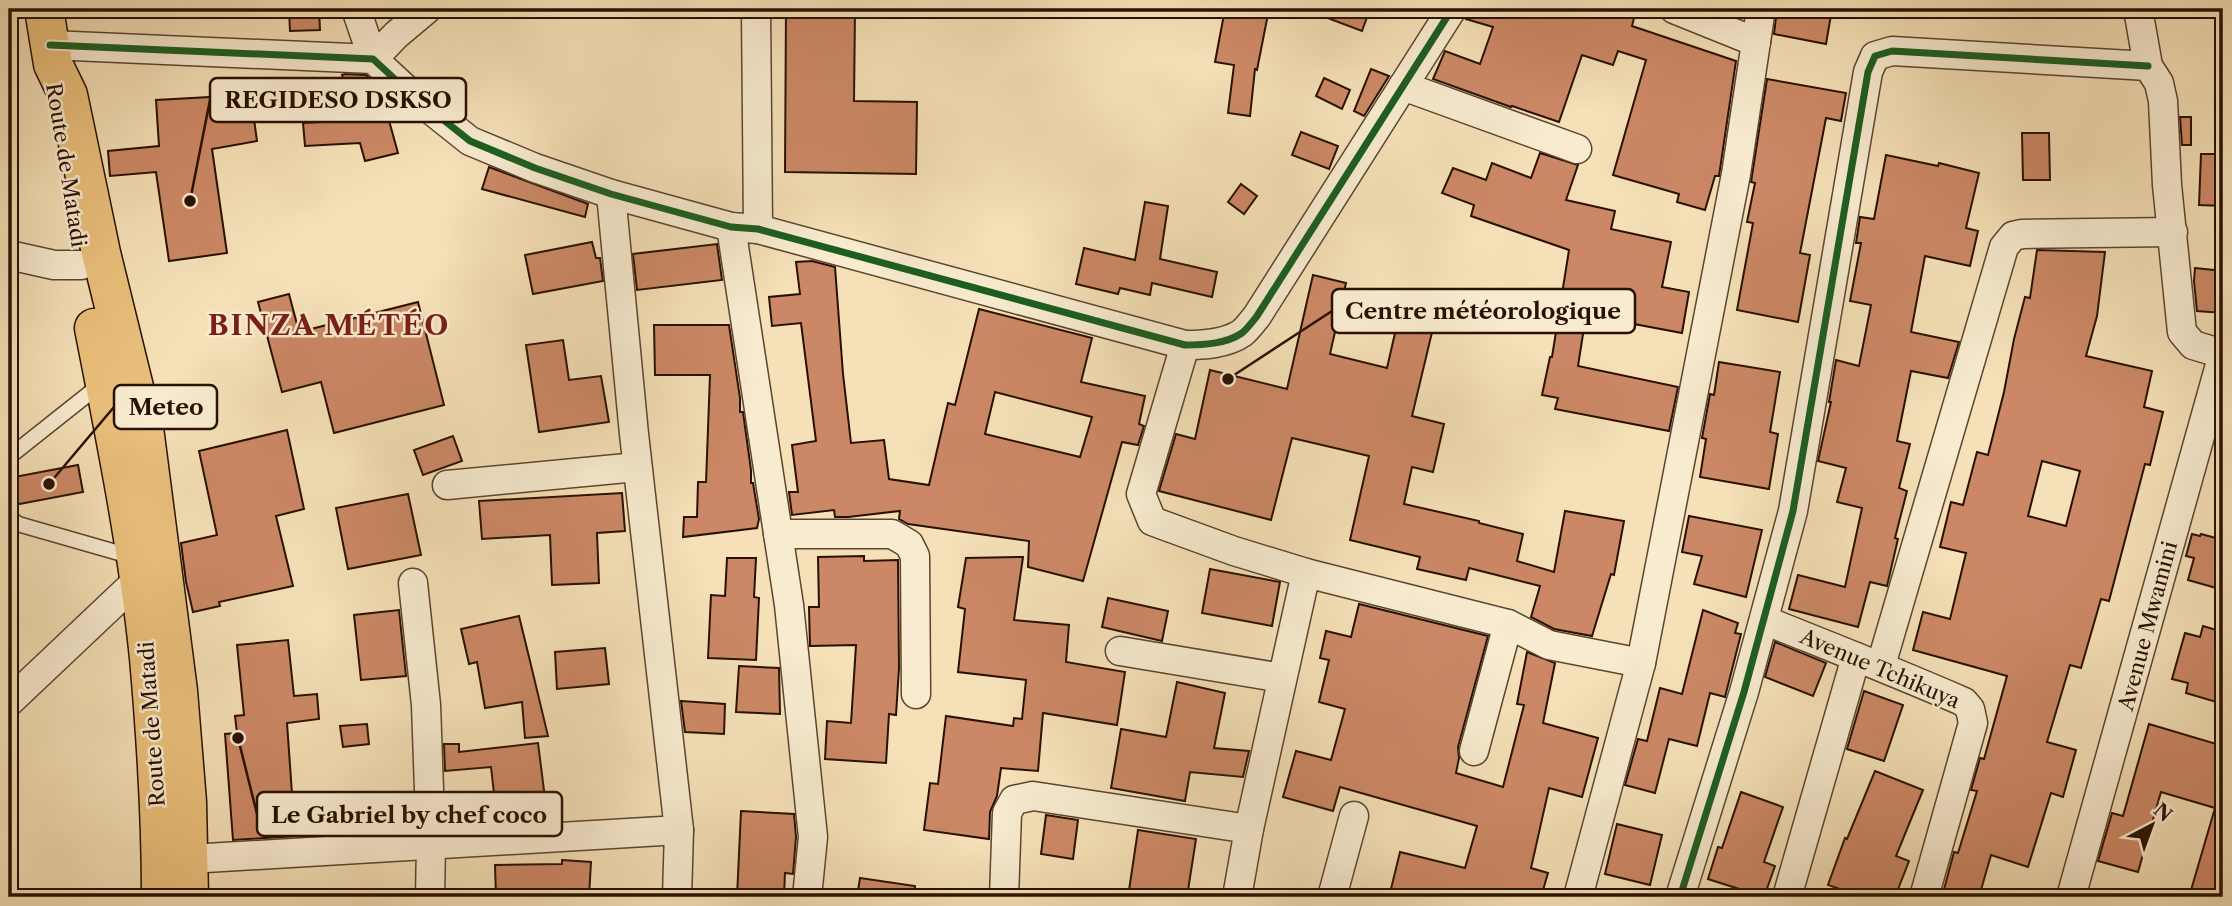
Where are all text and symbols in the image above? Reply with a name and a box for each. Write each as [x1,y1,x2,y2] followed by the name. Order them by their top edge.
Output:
[210,78,466,122] callout: REGIDESO DSKSO
[41,81,92,249] street label: Route de Matadi
[224,86,452,114] text: REGIDESO DSKSO
[1332,289,1635,333] callout: Centre météorologique
[1345,297,1621,325] text: Centre météorologique
[208,308,450,342] district label: BINZA MÉTÉO
[114,385,217,429] callout: Meteo
[128,393,204,421] text: Meteo
[2113,538,2182,714] street label: Avenue Mwamini
[1796,623,1965,714] street label: Avenue Tchikuya
[133,640,170,808] street label: Route de Matadi
[2116,790,2186,860] north arrow
[257,792,562,836] callout: Le Gabriel by chef coco
[2149,798,2177,827] text: N
[271,801,547,829] text: Le Gabriel by chef coco

